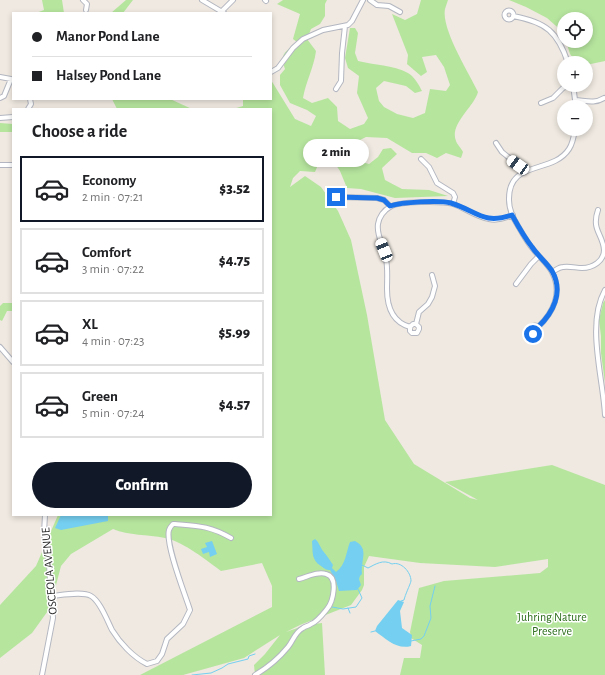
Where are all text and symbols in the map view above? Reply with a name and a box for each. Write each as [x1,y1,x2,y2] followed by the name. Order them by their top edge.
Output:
[557,12,593,136] map controls
[557,12,593,48] button: locate
[56,29,160,44] text: Manor Pond Lane
[557,56,593,92] button: +
[56,68,161,83] text: Halsey Pond Lane
[557,100,593,136] button: −
[32,123,127,141] text: Choose a ride
[303,139,369,167] callout: 2 min
[321,146,351,159] text: 2 min
[505,153,531,177] car
[34,171,70,207] icon: car
[82,173,136,188] text: Economy
[219,181,250,196] text: $3.52
[327,188,345,206] route end
[82,191,143,204] text: 2 min · 07:21
[374,237,394,263] car
[34,243,70,279] icon: car
[82,245,131,260] text: Comfort
[219,253,250,268] text: $4.75
[82,263,144,276] text: 3 min · 07:22
[34,315,70,351] icon: car
[82,317,98,332] text: XL
[218,325,250,340] text: $5.99
[524,325,542,343] route start
[82,335,144,348] text: 4 min · 07:23
[34,387,70,423] icon: car
[82,389,118,404] text: Green
[219,397,250,412] text: $4.57
[82,407,145,420] text: 5 min · 07:24
[32,462,252,508] button: Confirm
[39,527,59,615] street label: OSCEOLA AVENUE
[517,611,587,637] park label: Juhring Nature Preserve

